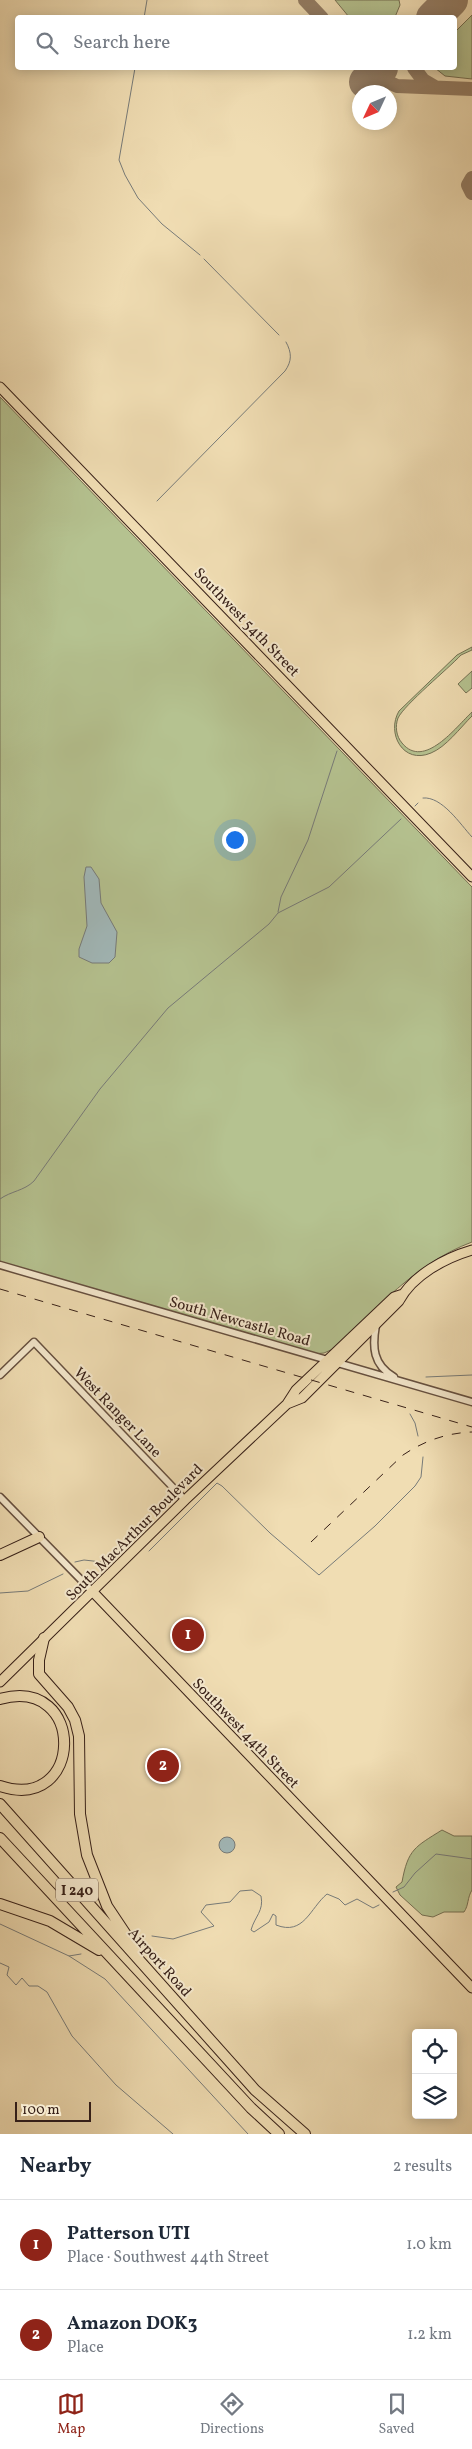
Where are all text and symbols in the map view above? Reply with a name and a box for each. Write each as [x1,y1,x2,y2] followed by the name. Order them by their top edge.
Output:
[15,15,457,70] search box
[33,29,61,57] icon: search
[73,30,170,56] text: Search here
[352,85,397,130] north arrow
[188,564,304,682] street label: Southwest 54th Street
[222,827,248,853] your location
[167,1292,313,1353] street label: South Newcastle Road
[68,1363,166,1463] street label: West Ranger Lane
[62,1460,208,1606] street label: South MacArthur Boulevard
[172,1616,204,1654] pin: 1
[187,1674,303,1794] street label: Southwest 44th Street
[147,1747,179,1785] pin: 2
[56,1878,98,1902] road number: I 240
[122,1924,196,2002] street label: Airport Road
[412,2029,457,2119] map controls
[412,2029,457,2074] button: locate
[412,2074,457,2119] button: layers
[15,2099,91,2122] scale bar
[22,2101,60,2120] text: 100 m
[20,2152,91,2181] text: Nearby
[393,2156,452,2178] text: 2 results
[67,2221,190,2247] text: Patterson UTI
[33,2234,39,2256] text: 1
[406,2234,452,2256] text: 1.0 km
[67,2247,269,2269] text: Place · Southwest 44th Street
[67,2311,198,2337] text: Amazon DOK3
[32,2324,40,2346] text: 2
[407,2324,452,2346] text: 1.2 km
[67,2337,104,2359] text: Place
[57,2390,85,2439] tab: Map
[200,2390,264,2439] tab: Directions
[379,2390,415,2439] tab: Saved

